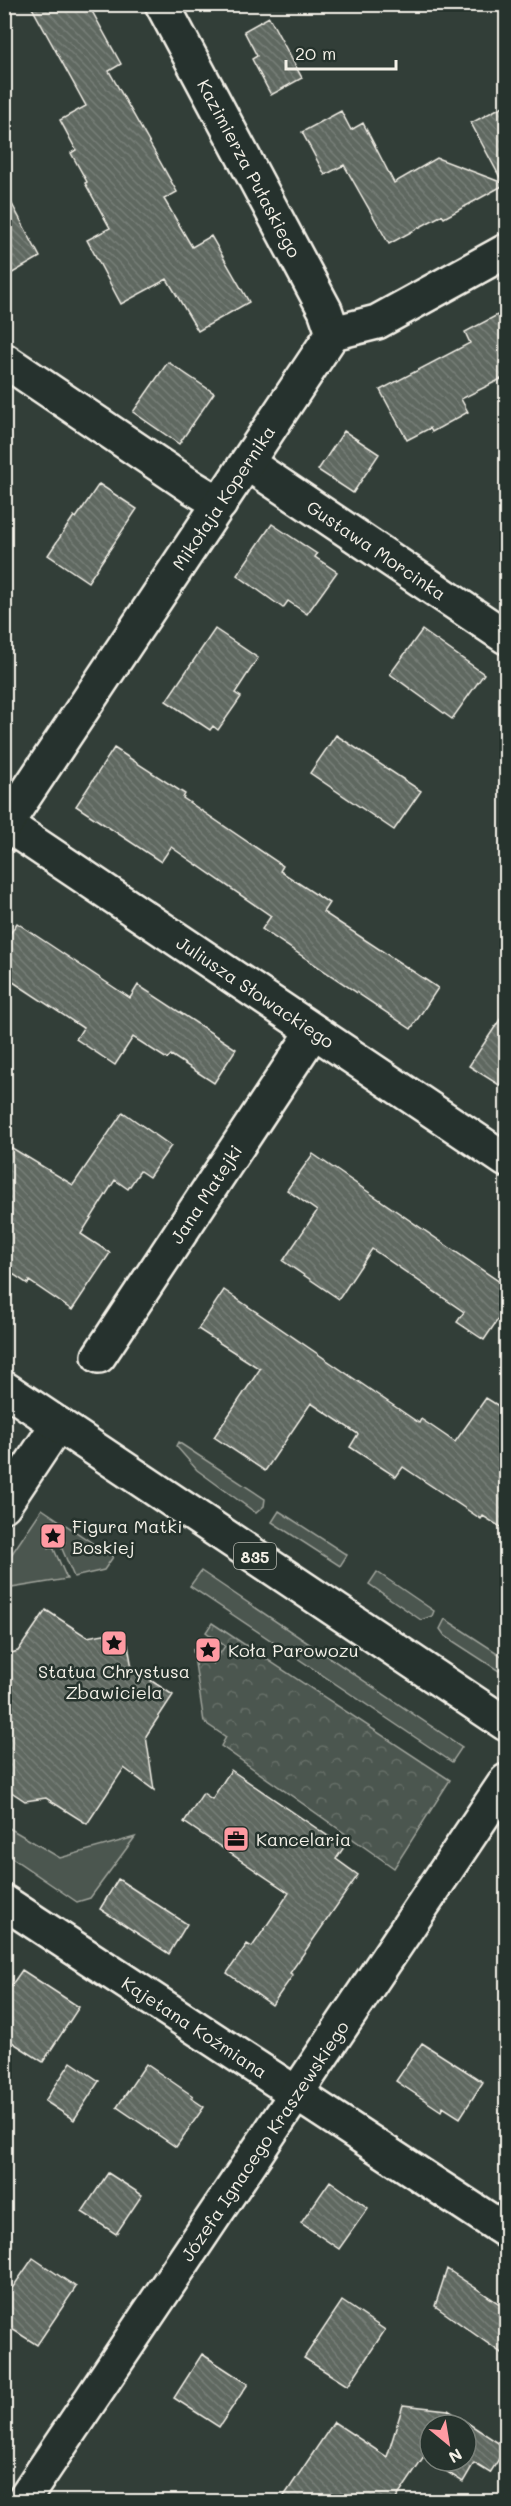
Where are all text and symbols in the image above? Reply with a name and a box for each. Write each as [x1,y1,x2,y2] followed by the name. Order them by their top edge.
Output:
[286,33,396,71] scale bar
[295,41,336,65] text: 20 m
[192,75,307,262] street label: Kazimierza Pułaskiego
[166,421,280,575] street label: Mikołaja Kopernika
[302,495,451,605] street label: Gustawa Morcinka
[172,930,339,1054] street label: Juliusza Słowackiego
[165,1140,247,1248] street label: Jana Matejki
[72,1514,182,1559] place label: Figura Matki Boskiej
[38,1521,68,1551] place icon: Figura Matki Boskiej
[234,1543,276,1569] road number: 835
[99,1628,129,1658] place icon: Statua Chrystusa Zbawiciela
[193,1635,223,1665] place icon: Koła Parowozu
[228,1638,359,1662] place label: Koła Parowozu
[38,1659,190,1704] place label: Statua Chrystusa Zbawiciela
[221,1824,251,1854] office icon: Kancelaria
[256,1827,351,1851] place label: Kancelaria
[117,1971,272,2083] street label: Kajetana Koźmiana
[175,2015,354,2266] street label: Józefa Ignacego Kraszewskiego
[418,2413,478,2473] north arrow
[445,2444,466,2469] text: N

